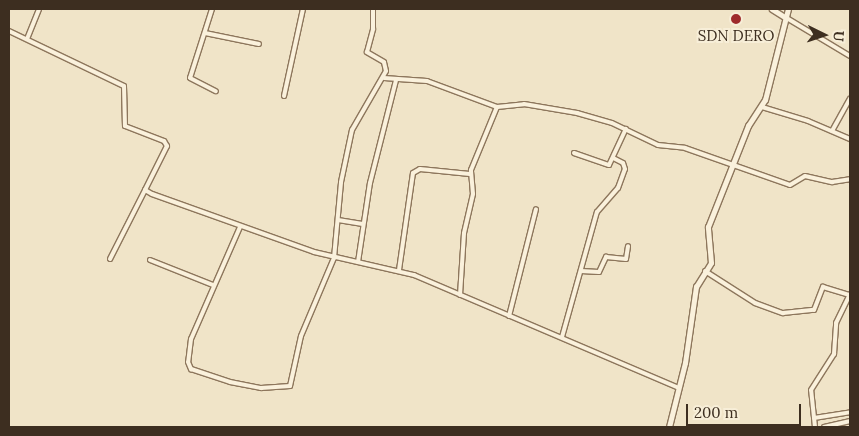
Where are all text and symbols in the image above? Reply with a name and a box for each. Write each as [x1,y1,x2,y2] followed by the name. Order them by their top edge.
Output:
[799,10,849,60] north arrow
[730,13,742,25] marker: SDN DERO
[698,27,774,45] place label: SDN DERO
[830,30,848,42] text: U
[689,394,804,426] scale bar
[694,403,738,422] text: 200 m

